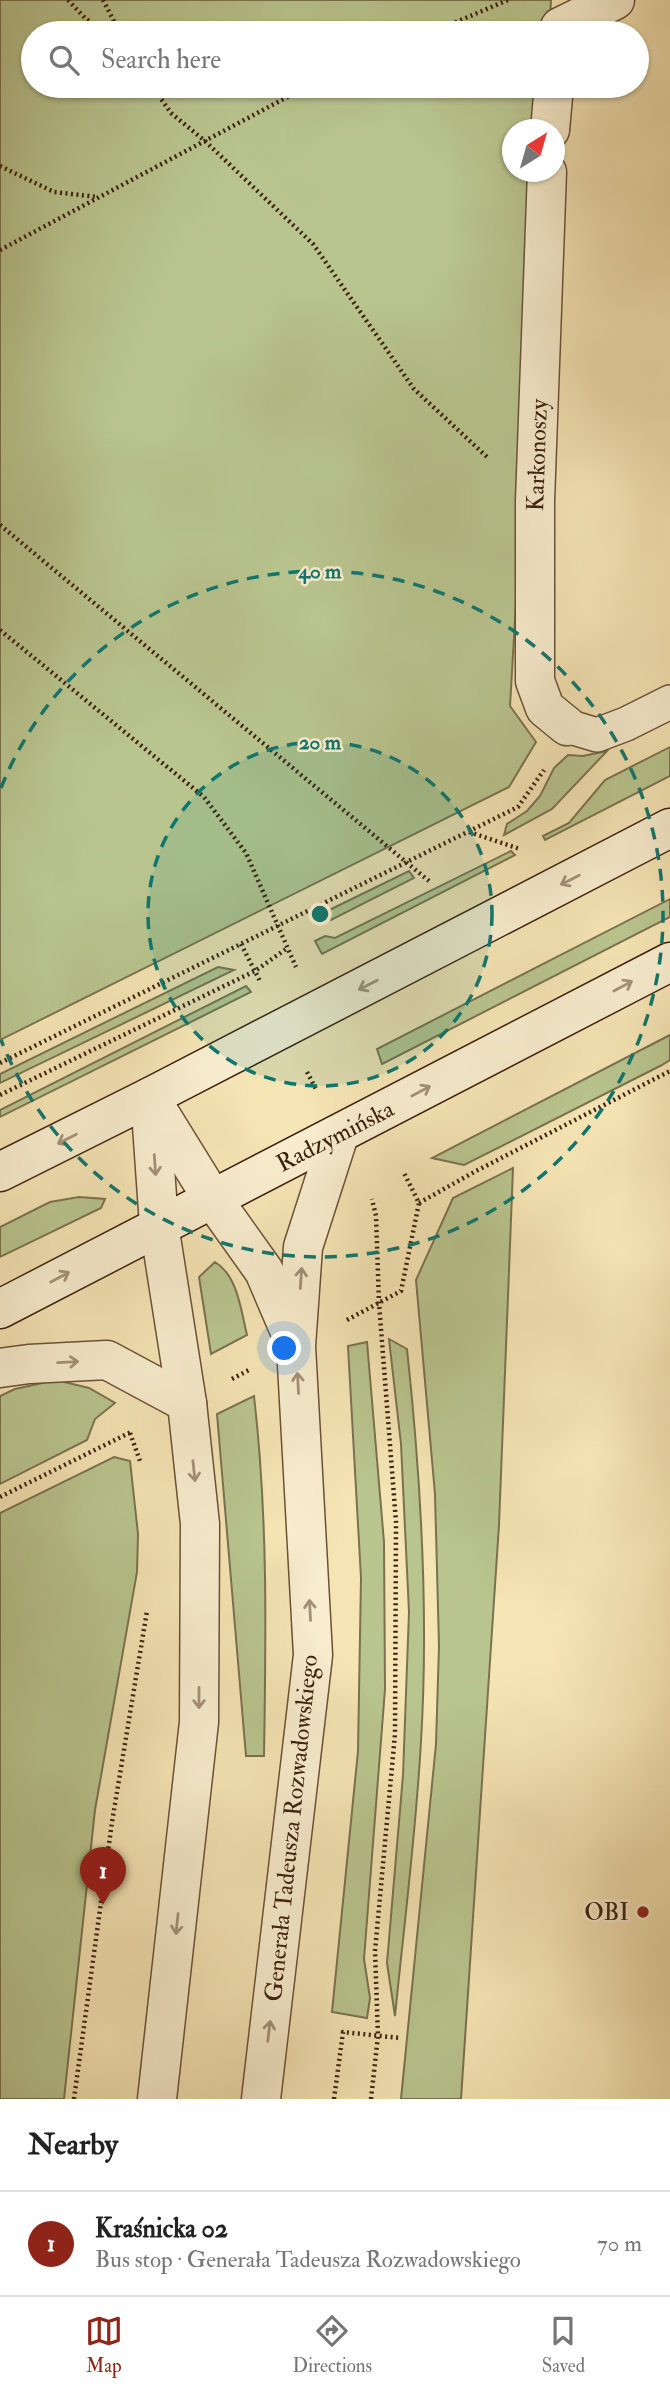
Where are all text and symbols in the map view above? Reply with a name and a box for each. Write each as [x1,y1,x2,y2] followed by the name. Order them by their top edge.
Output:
[21,21,649,98] search box
[45,41,83,79] icon: search
[101,44,221,76] text: Search here
[502,119,565,182] north arrow
[520,398,555,512] street label: Karkonoszy
[298,558,342,585] text: 40 m
[299,729,342,756] text: 20 m
[560,874,581,887] one-way arrow
[308,902,332,926] centre of rings
[358,979,379,992] one-way arrow
[612,979,633,993] one-way arrow
[410,1084,431,1098] one-way arrow
[271,1093,400,1179] street label: Radzymińska
[57,1132,78,1146] one-way arrow
[149,1154,162,1176] one-way arrow
[295,1267,308,1290] one-way arrow
[50,1270,70,1284] one-way arrow
[267,1331,301,1365] your location
[56,1356,79,1369] one-way arrow
[291,1372,304,1395] one-way arrow
[188,1459,201,1482] one-way arrow
[304,1599,317,1622] one-way arrow
[258,1653,325,2003] street label: Generała Tadeusza Rozwadowskiego
[192,1686,206,1709] one-way arrow
[80,1847,126,1905] pin: 1
[584,1897,629,1928] place label: OBI
[635,1904,651,1920] marker: OBI
[170,1913,183,1935] one-way arrow
[262,2020,275,2043] one-way arrow
[28,2126,118,2163] text: Nearby
[95,2213,228,2245] text: Kraśnicka 02
[47,2229,55,2258] text: 1
[597,2229,642,2258] text: 70 m
[95,2245,521,2274] text: Bus stop · Generała Tadeusza Rozwadowskiego
[85,2312,123,2378] tab: Map
[292,2312,372,2378] tab: Directions
[542,2312,585,2378] tab: Saved

